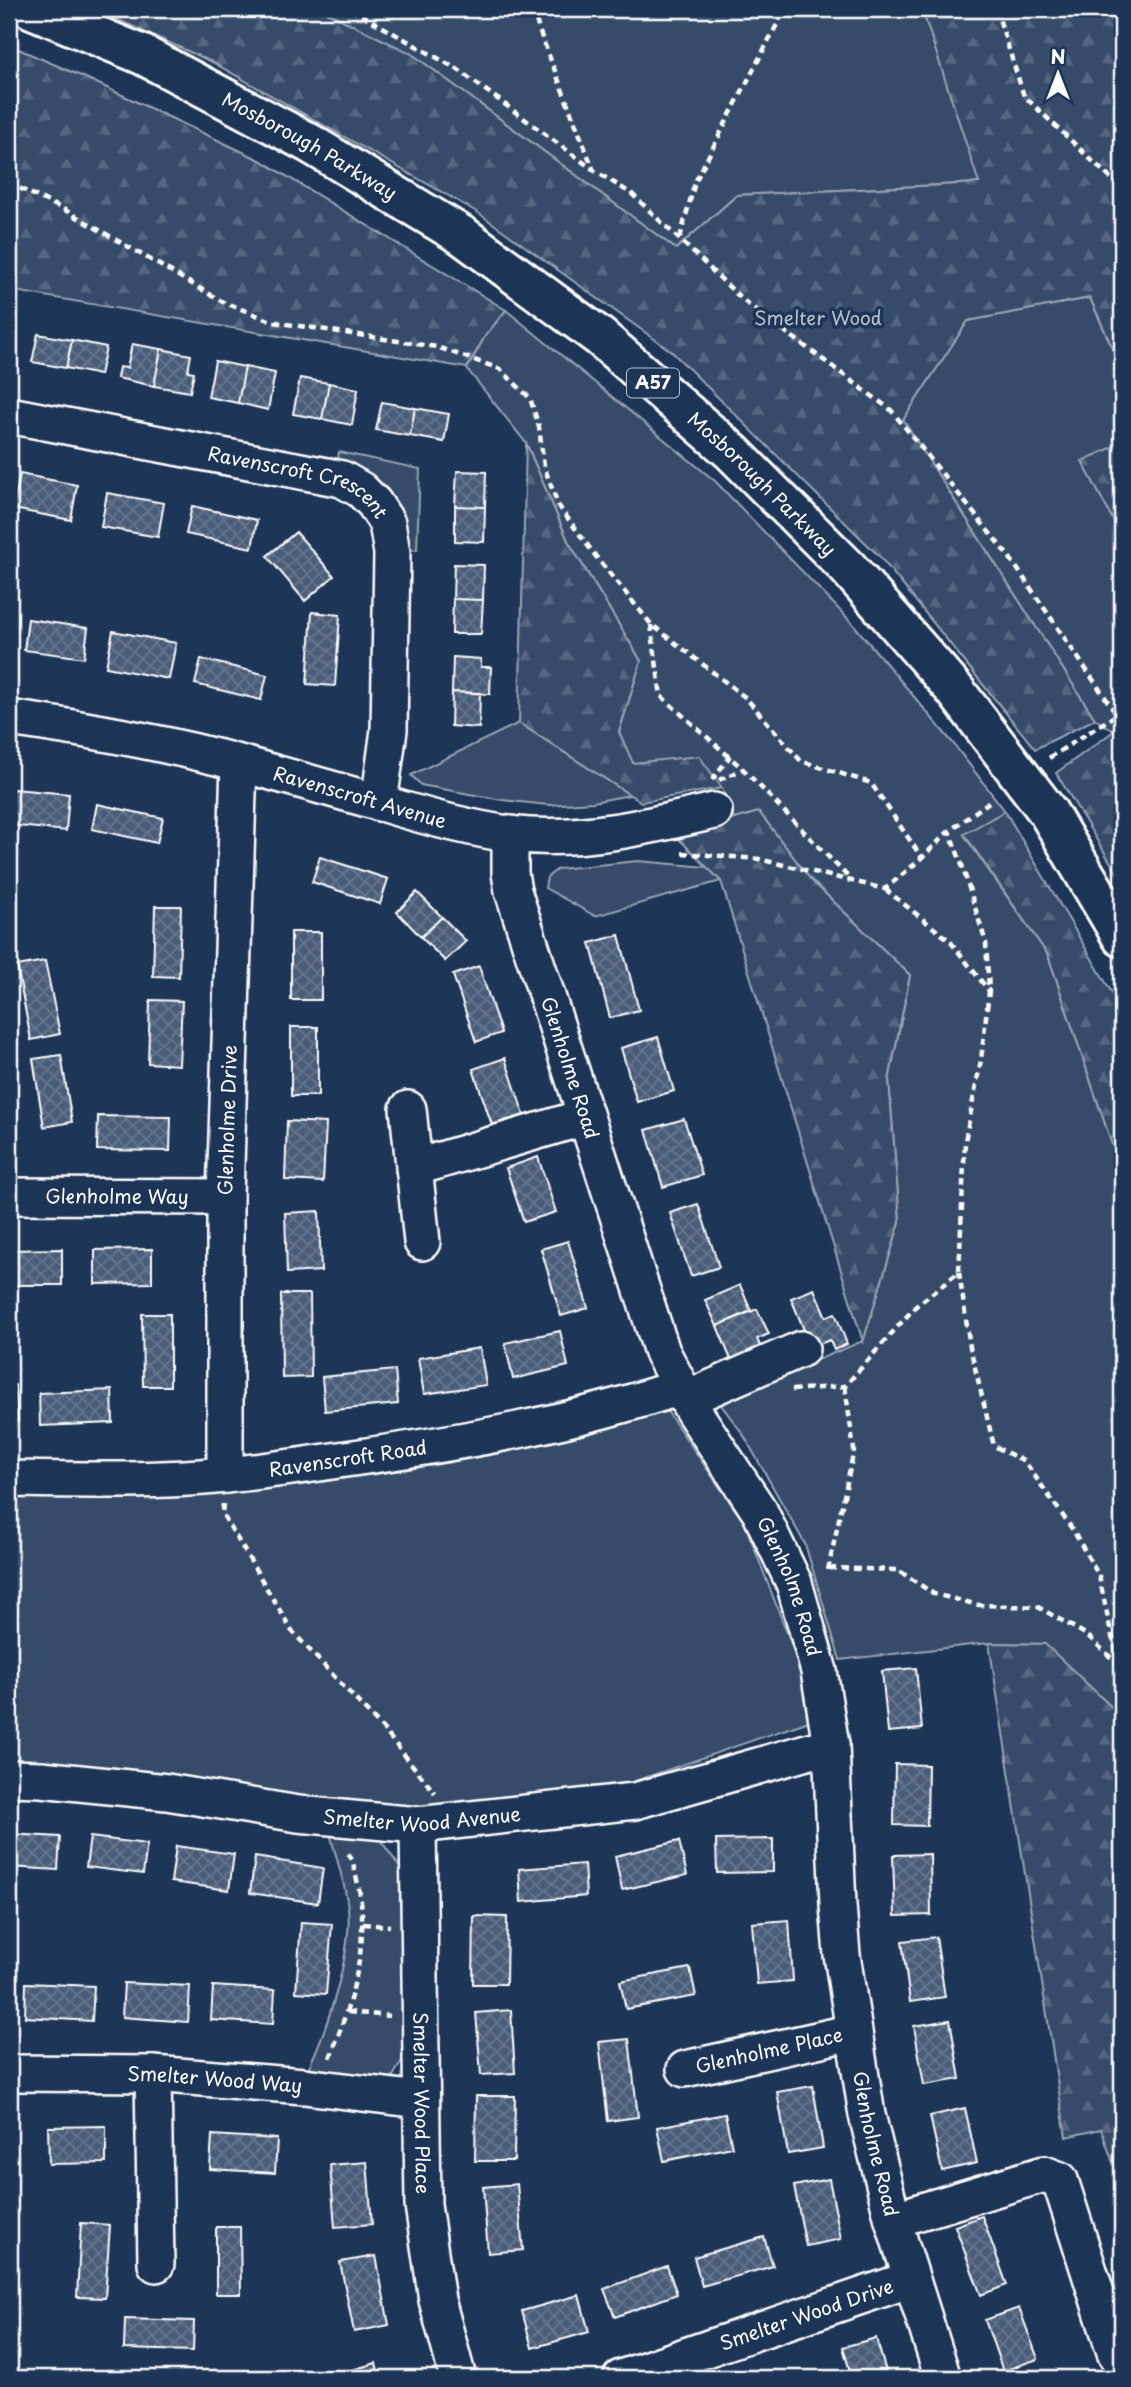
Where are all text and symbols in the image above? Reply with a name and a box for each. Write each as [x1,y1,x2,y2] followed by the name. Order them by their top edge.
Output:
[1023,38,1092,108] north arrow
[1050,42,1066,70] text: N
[218,84,403,206] street label: Mosborough Parkway
[754,303,882,331] park label: Smelter Wood
[627,368,679,398] road number: A57
[682,405,843,562] street label: Mosborough Parkway
[205,438,396,524] street label: Ravenscroft Crescent
[270,758,450,834] street label: Ravenscroft Avenue
[535,993,607,1142] street label: Glenholme Road
[210,1044,243,1196] street label: Glenholme Drive
[45,1181,189,1210] street label: Glenholme Way
[267,1432,429,1483] street label: Ravenscroft Road
[751,1511,829,1659] street label: Glenholme Road
[322,1799,522,1838] street label: Smelter Wood Avenue
[407,2012,438,2194] street label: Smelter Wood Place
[692,2020,845,2079] street label: Glenholme Place
[127,2059,303,2099] street label: Smelter Wood Way
[847,2069,907,2219] street label: Glenholme Road
[716,2271,897,2356] street label: Smelter Wood Drive

